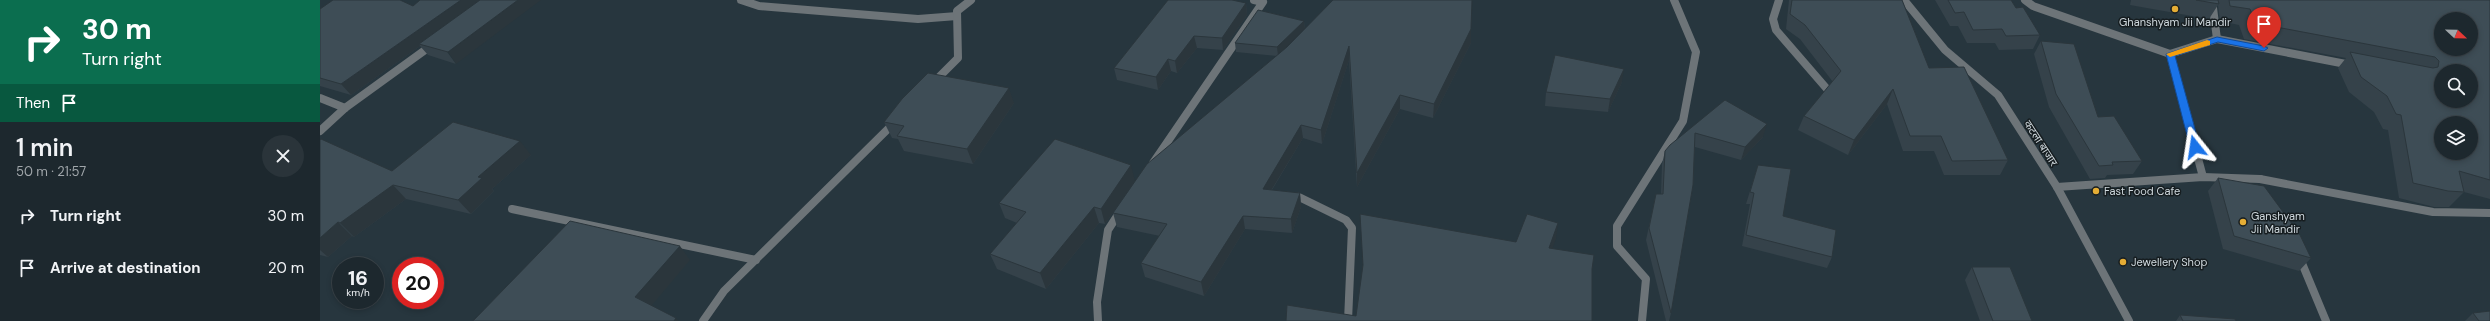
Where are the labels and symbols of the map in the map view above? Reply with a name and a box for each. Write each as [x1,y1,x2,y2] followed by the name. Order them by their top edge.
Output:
[2170,4,2180,14] marker: Ghanshyam Jii Mandir
[2247,7.0,2281,48] pin
[2434,12,2478,56] north arrow
[2119,15,2231,29] place label: Ghanshyam Jii Mandir
[2021,117,2061,169] street label: कटला बाजार
[2174,126,2216,168] position arrow
[2104,184,2180,198] place label: Fast Food Cafe
[2091,186,2101,196] marker: Fast Food Cafe
[2251,209,2305,236] place label: Ganshyam Jii Mandir
[2238,217,2248,227] marker: Ganshyam Jii Mandir
[2131,255,2207,269] place label: Jewellery Shop
[392,257,444,309] speed limit sign: 20
[2118,257,2128,267] marker: Jewellery Shop

